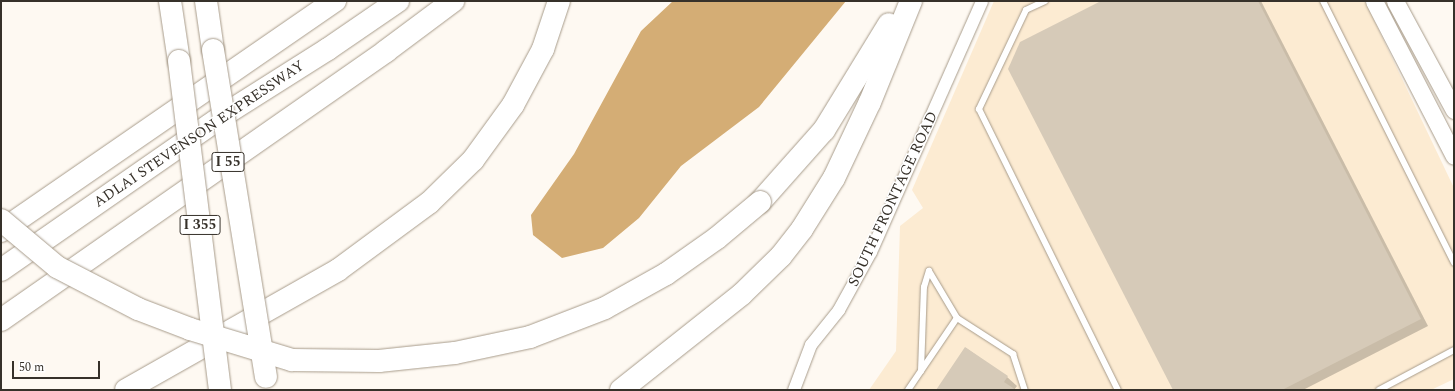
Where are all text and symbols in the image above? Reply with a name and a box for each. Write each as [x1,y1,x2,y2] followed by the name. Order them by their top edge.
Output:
[90,57,308,211] street label: ADLAI STEVENSON EXPRESSWAY
[844,109,942,289] street label: SOUTH FRONTAGE ROAD
[211,150,245,174] road number: I 55
[179,213,221,237] road number: I 355
[14,353,102,379] scale bar
[19,358,44,377] text: 50 m

